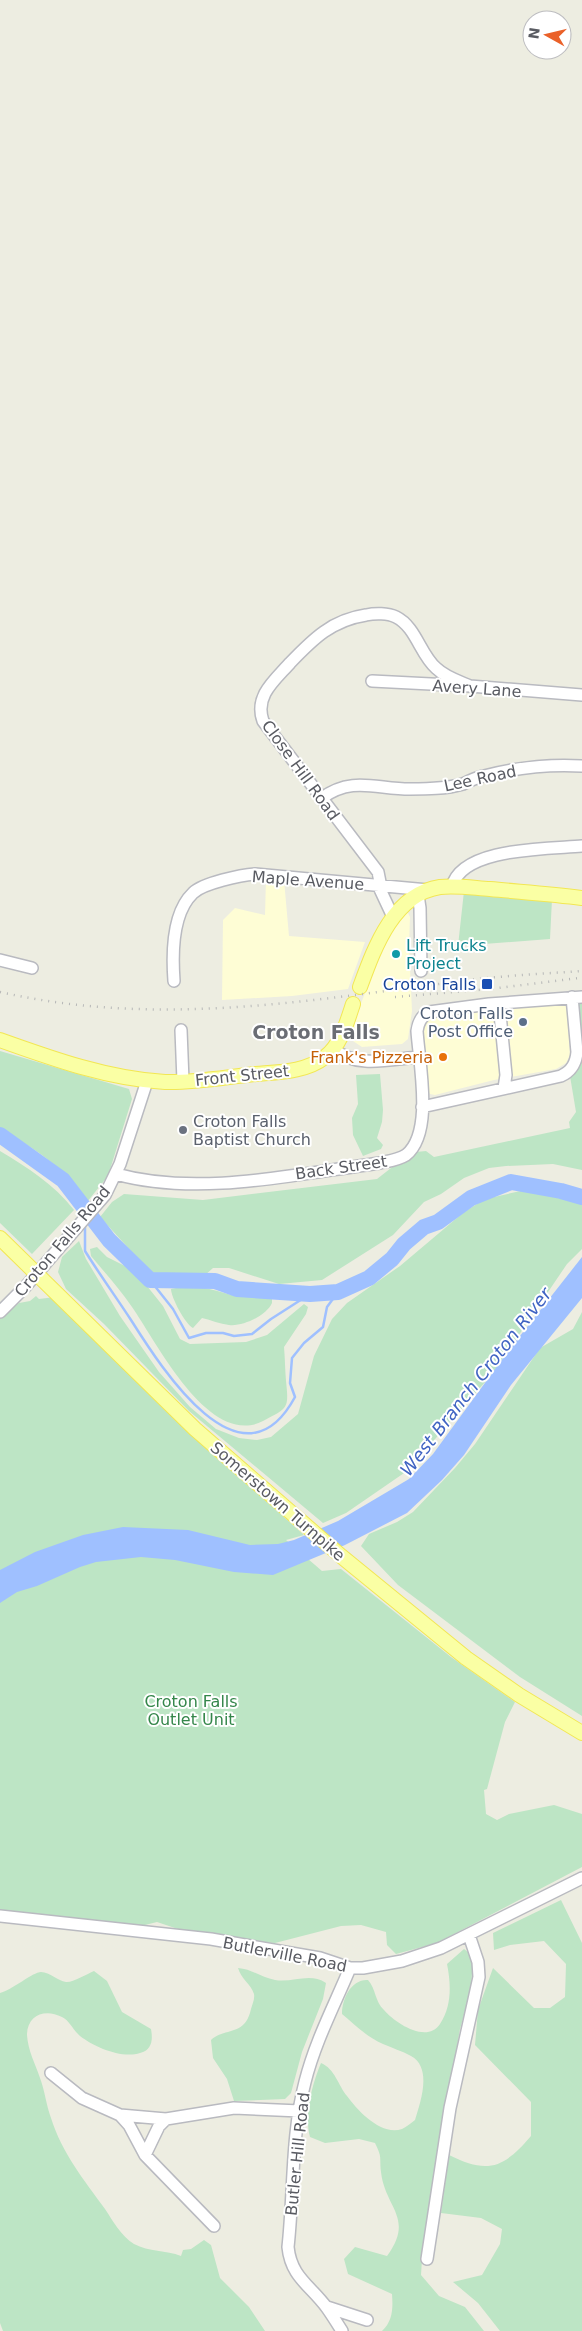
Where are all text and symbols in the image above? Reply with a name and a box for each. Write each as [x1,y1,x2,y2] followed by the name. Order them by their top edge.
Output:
[522,10,572,60] north arrow
[525,26,543,40] text: N
[432,676,522,701] street label: Avery Lane
[258,716,343,824] street label: Close Hill Road
[442,762,518,795] street label: Lee Road
[251,867,365,894] street label: Maple Avenue
[406,936,487,973] place label: Lift Trucks Project
[390,948,402,960] marker: Lift Trucks Project
[383,975,476,994] place label: Croton Falls
[480,977,494,991] marker: Croton Falls
[420,1004,513,1041] place label: Croton Falls Post Office
[517,1016,529,1028] marker: Croton Falls Post Office
[252,1021,380,1043] district label: Croton Falls
[310,1048,433,1067] place label: Frank's Pizzeria
[437,1051,449,1063] marker: Frank's Pizzeria
[194,1061,290,1090] street label: Front Street
[193,1112,311,1149] place label: Croton Falls Baptist Church
[177,1124,189,1136] marker: Croton Falls Baptist Church
[294,1152,388,1183] street label: Back Street
[11,1182,114,1300] street label: Croton Falls Road
[396,1282,557,1480] water label: West Branch Croton River
[207,1438,349,1565] street label: Somerstown Turnpike
[144,1692,238,1729] park label: Croton Falls Outlet Unit
[221,1933,349,1976] street label: Butlerville Road
[282,2091,313,2217] street label: Butler Hill Road

